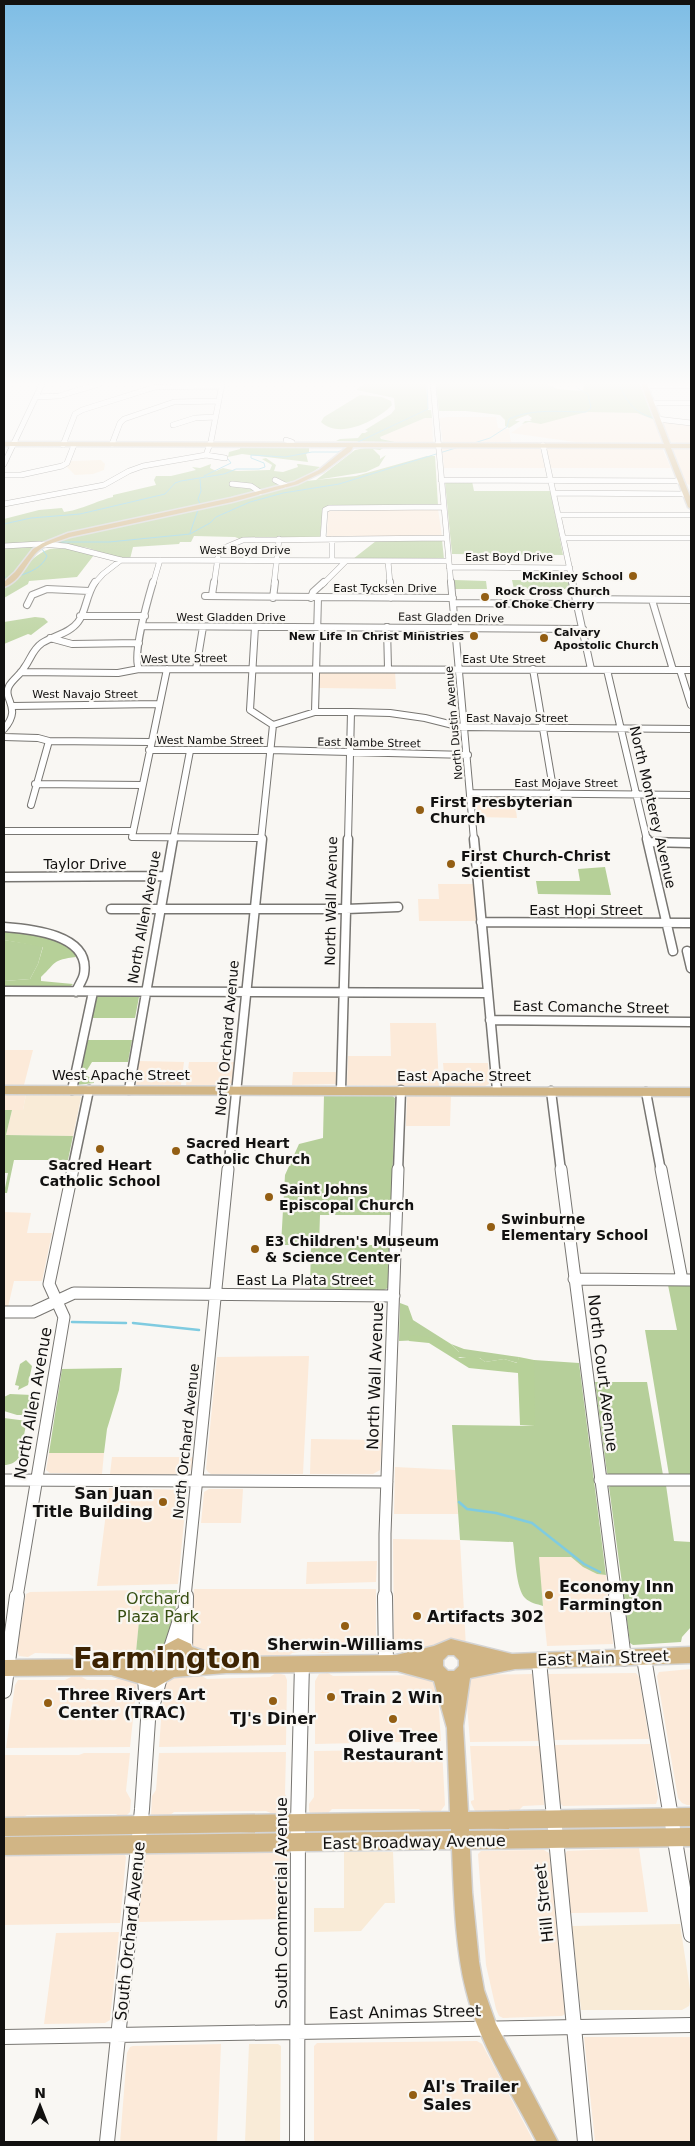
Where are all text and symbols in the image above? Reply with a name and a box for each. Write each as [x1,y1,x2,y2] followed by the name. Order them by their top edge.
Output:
[199,544,291,557] street label: West Boyd Drive
[465,551,553,564] street label: East Boyd Drive
[522,570,623,583] place label: McKinley School
[627,570,639,582] marker: McKinley School
[333,582,437,595] street label: East Tycksen Drive
[495,585,610,611] place label: Rock Cross Church of Choke Cherry
[479,591,491,603] marker: Rock Cross Church of Choke Cherry
[176,611,286,624] street label: West Gladden Drive
[398,611,504,625] street label: East Gladden Drive
[554,626,659,652] place label: Calvary Apostolic Church
[289,630,464,643] place label: New Life In Christ Ministries
[468,630,480,642] marker: New Life In Christ Ministries
[538,632,550,644] marker: Calvary Apostolic Church
[141,652,228,666] street label: West Ute Street
[462,653,546,666] street label: East Ute Street
[443,665,465,780] street label: North Dustin Avenue
[32,688,138,701] street label: West Navajo Street
[466,712,569,725] street label: East Navajo Street
[627,724,679,890] street label: North Monterey Avenue
[157,734,264,747] street label: West Nambe Street
[317,736,422,750] street label: East Nambe Street
[514,777,618,790] street label: East Mojave Street
[430,794,573,826] place label: First Presbyterian Church
[414,804,426,816] marker: First Presbyterian Church
[322,836,340,966] street label: North Wall Avenue
[461,848,611,880] place label: First Church-Christ Scientist
[124,849,164,985] street label: North Allen Avenue
[42,856,127,872] street label: Taylor Drive
[445,858,457,870] marker: First Church-Christ Scientist
[529,902,643,918] street label: East Hopi Street
[212,960,242,1116] street label: North Orchard Avenue
[513,998,670,1016] street label: East Comanche Street
[52,1067,191,1083] street label: West Apache Street
[397,1068,531,1084] street label: East Apache Street
[186,1135,310,1167] place label: Sacred Heart Catholic Church
[94,1143,106,1155] marker: Sacred Heart Catholic School
[170,1145,182,1157] marker: Sacred Heart Catholic Church
[39,1157,161,1189] place label: Sacred Heart Catholic School
[279,1181,414,1213] place label: Saint Johns Episcopal Church
[263,1191,275,1203] marker: Saint Johns Episcopal Church
[501,1211,648,1243] place label: Swinburne Elementary School
[485,1221,497,1233] marker: Swinburne Elementary School
[265,1233,439,1265] place label: E3 Children's Museum & Science Center
[249,1243,261,1255] marker: E3 Children's Museum & Science Center
[236,1272,374,1288] street label: East La Plata Street
[584,1293,622,1453] street label: North Court Avenue
[363,1302,387,1450] street label: North Wall Avenue
[10,1325,56,1481] street label: North Allen Avenue
[170,1363,202,1519] street label: North Orchard Avenue
[33,1484,153,1521] place label: San Juan Title Building
[157,1496,169,1508] marker: San Juan Title Building
[559,1577,674,1614] place label: Economy Inn Farmington
[117,1589,200,1626] park label: Orchard Plaza Park
[543,1589,555,1601] marker: Economy Inn Farmington
[427,1607,544,1626] place label: Artifacts 302
[411,1610,423,1622] marker: Artifacts 302
[339,1620,351,1632] marker: Sherwin-Williams
[267,1635,423,1654] place label: Sherwin-Williams
[73,1641,261,1675] district label: Farmington
[537,1646,669,1670] street label: East Main Street
[58,1685,206,1722] place label: Three Rivers Art Center (TRAC)
[341,1688,443,1707] place label: Train 2 Win
[325,1691,337,1703] marker: Train 2 Win
[267,1695,279,1707] marker: TJ's Diner
[42,1697,54,1709] marker: Three Rivers Art Center (TRAC)
[230,1709,316,1728] place label: TJ's Diner
[387,1713,399,1725] marker: Olive Tree Restaurant
[343,1727,443,1764] place label: Olive Tree Restaurant
[272,1797,291,2009] street label: South Commercial Avenue
[322,1831,506,1853] street label: East Broadway Avenue
[111,1840,149,2022] street label: South Orchard Avenue
[530,1863,558,1943] street label: Hill Street
[329,2001,481,2023] street label: East Animas Street
[423,2077,519,2114] place label: Al's Trailer Sales
[15,2081,65,2131] north arrow
[34,2085,46,2101] text: N
[407,2089,419,2101] marker: Al's Trailer Sales

